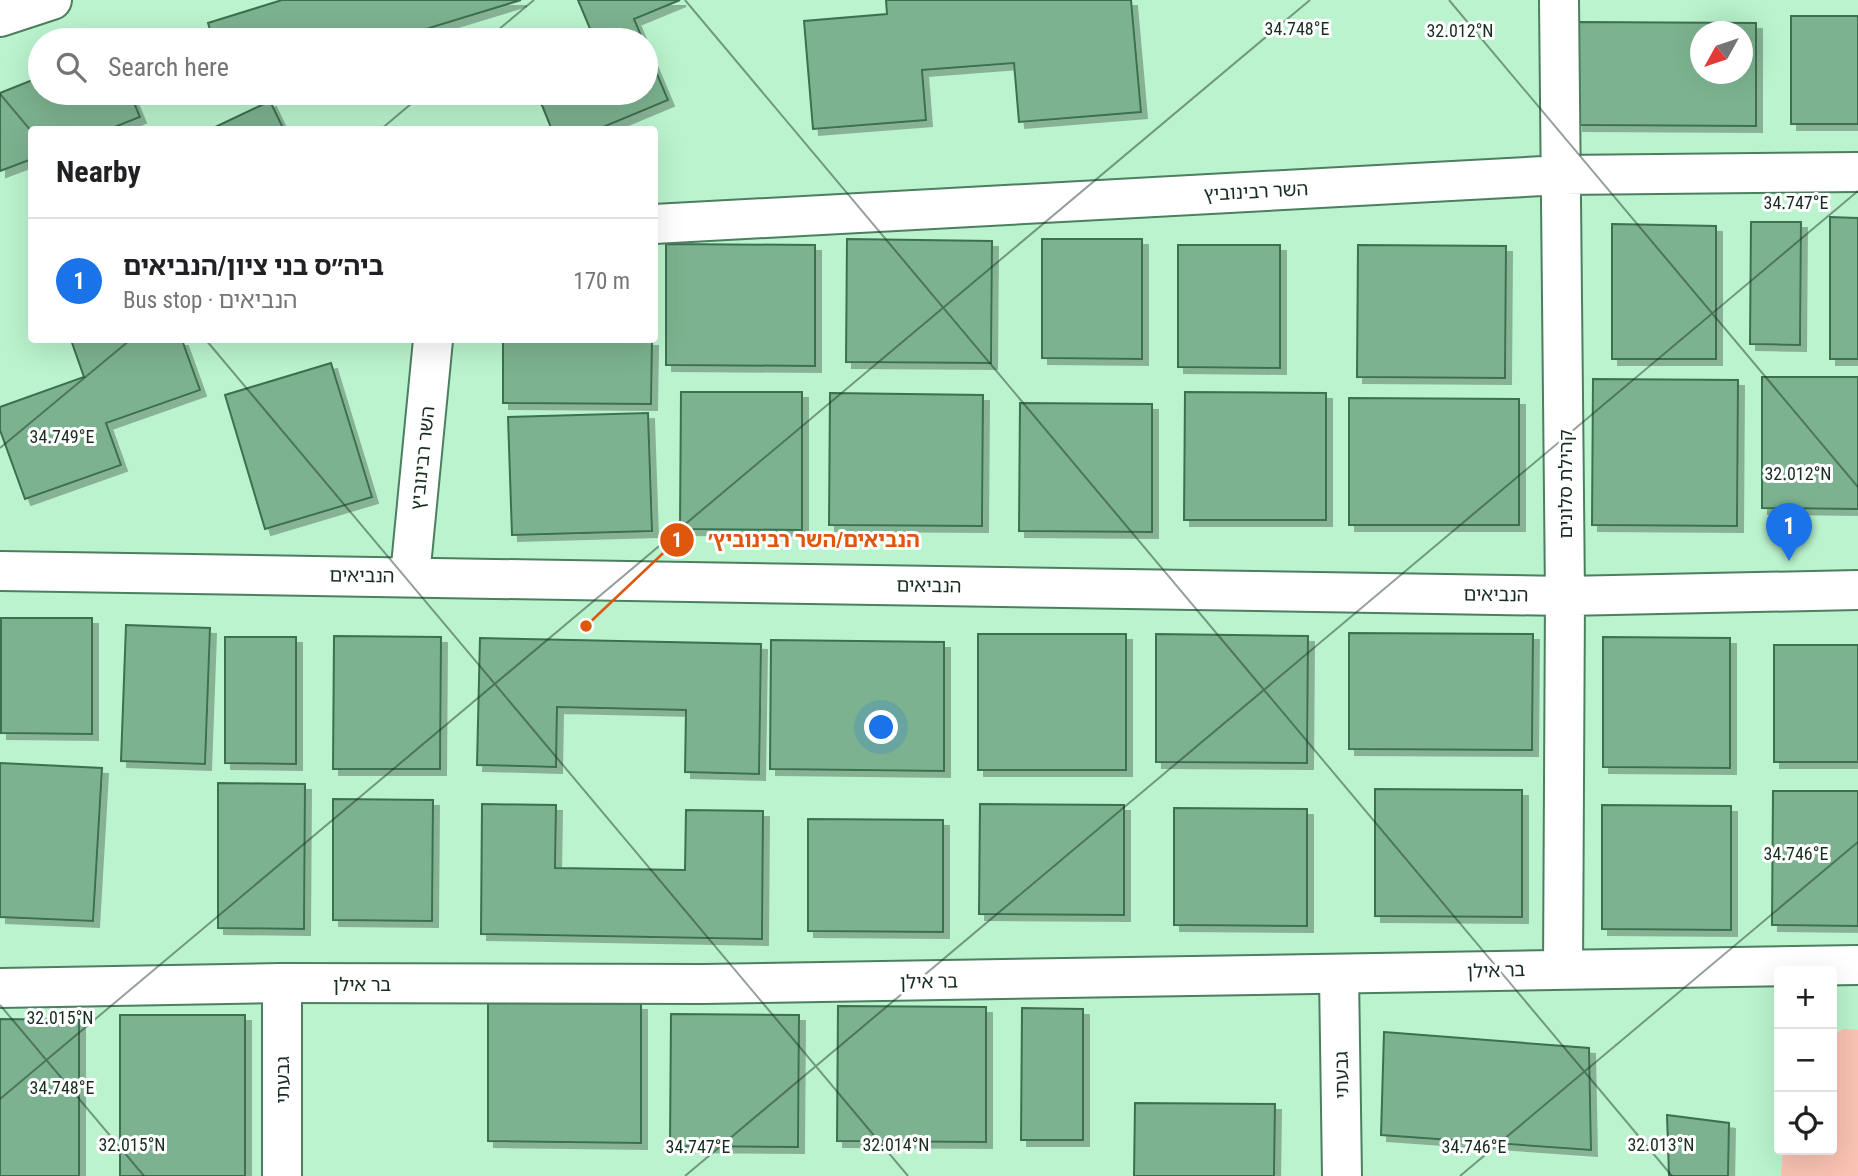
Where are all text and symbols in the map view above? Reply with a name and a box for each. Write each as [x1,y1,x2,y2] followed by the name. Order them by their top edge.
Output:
[1265,18,1329,39] text: 34.748°E
[1426,20,1494,41] text: 32.012°N
[1690,21,1753,84] north arrow
[28,28,658,105] search box
[52,48,90,86] icon: search
[108,52,229,82] text: Search here
[56,154,141,189] text: Nearby
[1203,177,1309,206] street label: השר רבינוביץ
[1764,192,1828,213] text: 34.747°E
[123,251,384,281] text: ביה״ס בני ציון/הנביאים
[73,268,85,295] text: 1
[573,268,630,295] text: 170 m
[123,287,298,314] text: Bus stop · הנביאים
[406,405,439,511] street label: השר רבינוביץ
[30,426,94,447] text: 34.749°E
[1554,429,1577,539] street label: קהילת סלונים
[1764,463,1832,484] text: 32.012°N
[1766,503,1812,561] pin: 1
[660,519,934,561] callout: הנביאים/השר רבינוביץ׳
[672,528,682,552] text: 1
[708,528,920,552] text: הנביאים/השר רבינוביץ׳
[329,563,395,588] street label: הנביאים
[896,573,962,598] street label: הנביאים
[1463,582,1529,607] street label: הנביאים
[864,710,898,744] your location
[1764,843,1828,864] text: 34.746°E
[1467,958,1526,983] street label: בר אילן
[1774,966,1837,1155] map controls
[1774,966,1837,1029] button: +
[900,969,958,994] street label: בר אילן
[333,973,391,996] street label: בר אילן
[26,1007,94,1028] text: 32.015°N
[1774,1029,1837,1092] button: −
[1330,1051,1353,1099] street label: גבעתי
[271,1056,294,1104] street label: גבעתי
[30,1077,94,1098] text: 34.748°E
[1774,1092,1837,1155] button: locate
[98,1134,166,1155] text: 32.015°N
[862,1134,930,1155] text: 32.014°N
[1627,1134,1695,1155] text: 32.013°N
[666,1136,730,1157] text: 34.747°E
[1442,1136,1506,1157] text: 34.746°E

